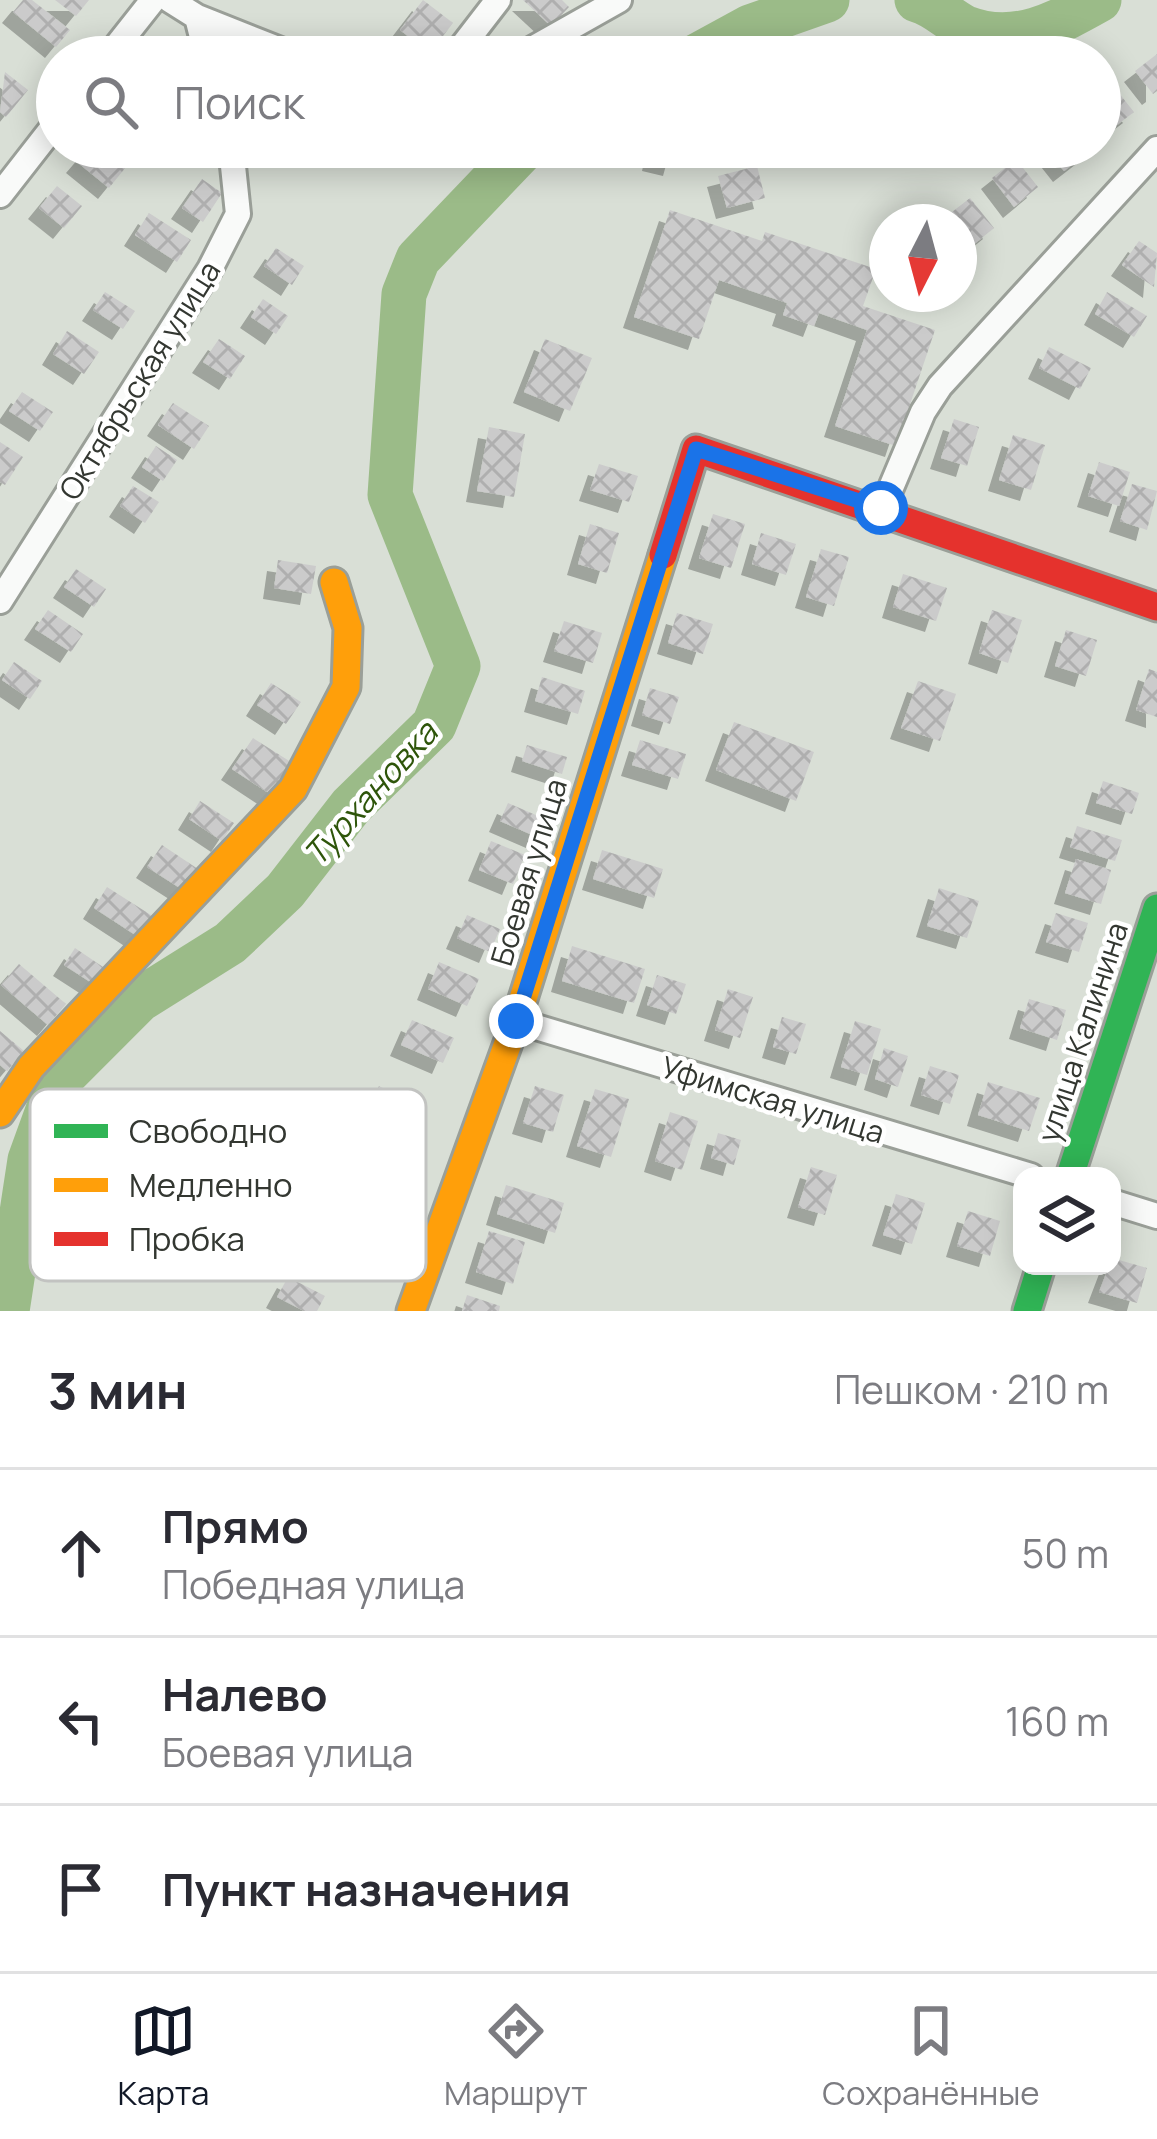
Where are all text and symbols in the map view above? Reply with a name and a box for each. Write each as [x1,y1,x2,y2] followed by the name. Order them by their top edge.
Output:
[36,36,1121,168] search box
[78,69,144,135] icon: search
[174,71,305,133] text: Поиск
[869,204,977,312] north arrow
[49,253,229,507] street label: Октябрьская улица
[854,481,908,535] route start
[293,710,448,875] water label: Турхановка
[480,773,576,971] street label: Боевая улица
[1027,917,1137,1147] street label: улица Калинина
[489,994,543,1048] route end
[656,1046,890,1152] street label: Уфимская улица
[30,1089,426,1281] legend
[129,1108,287,1153] text: Свободно
[129,1162,293,1207] text: Медленно
[1013,1167,1121,1275] map controls
[1013,1167,1121,1275] button: layers
[129,1216,245,1261] text: Пробка
[48,1355,188,1424] text: 3 мин
[834,1362,1109,1416] text: Пешком · 210 m
[162,1495,309,1557] text: Прямо
[48,1520,114,1586] icon: ahead
[1022,1526,1109,1580] text: 50 m
[162,1557,465,1611] text: Победная улица
[162,1663,328,1725] text: Налево
[48,1688,114,1754] icon: left
[1005,1694,1109,1748] text: 160 m
[162,1725,414,1779] text: Боевая улица
[48,1856,114,1922] icon: arrive
[162,1858,571,1920] text: Пункт назначения
[117,1998,209,2115] tab: Карта
[444,1998,588,2115] tab: Маршрут
[822,1998,1040,2115] tab: Сохранённые

